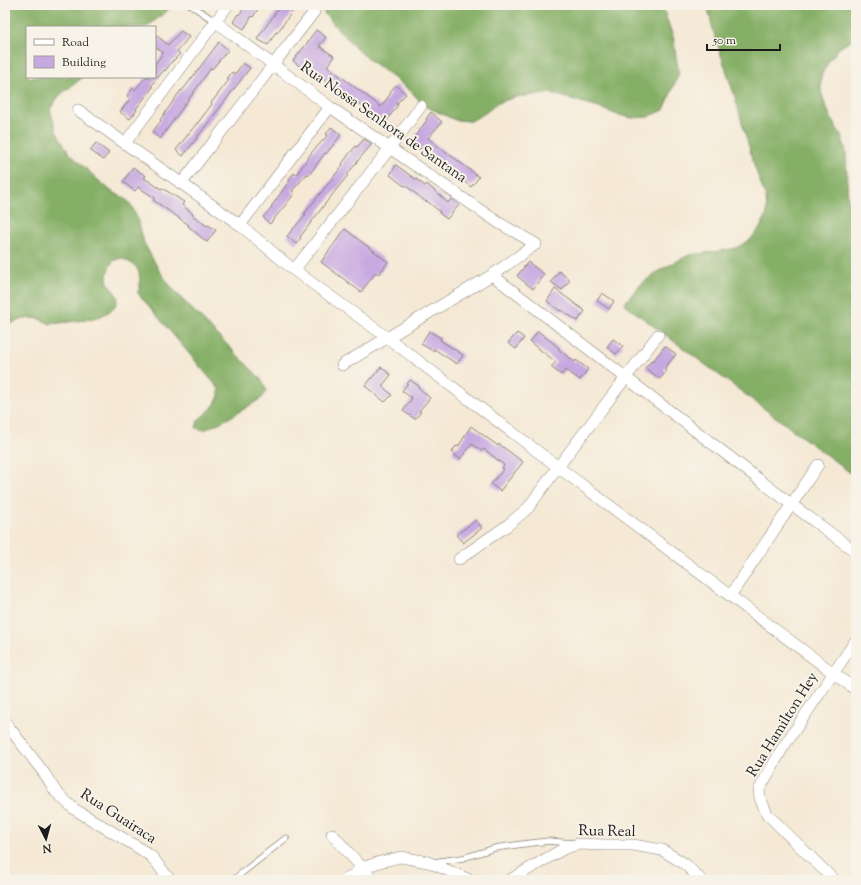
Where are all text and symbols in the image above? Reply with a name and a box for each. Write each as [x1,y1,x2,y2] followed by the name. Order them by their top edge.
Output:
[26,26,156,78] legend
[707,26,780,52] scale bar
[712,32,736,50] text: 50 m
[62,34,89,52] text: Road
[62,54,106,72] text: Building
[295,57,471,189] street label: Rua Nossa Senhora de Santana
[742,668,824,781] street label: Rua Hamilton Hey
[76,784,160,850] street label: Rua Guairaca
[26,819,66,859] north arrow
[578,821,636,843] street label: Rua Real
[42,839,53,856] text: N

